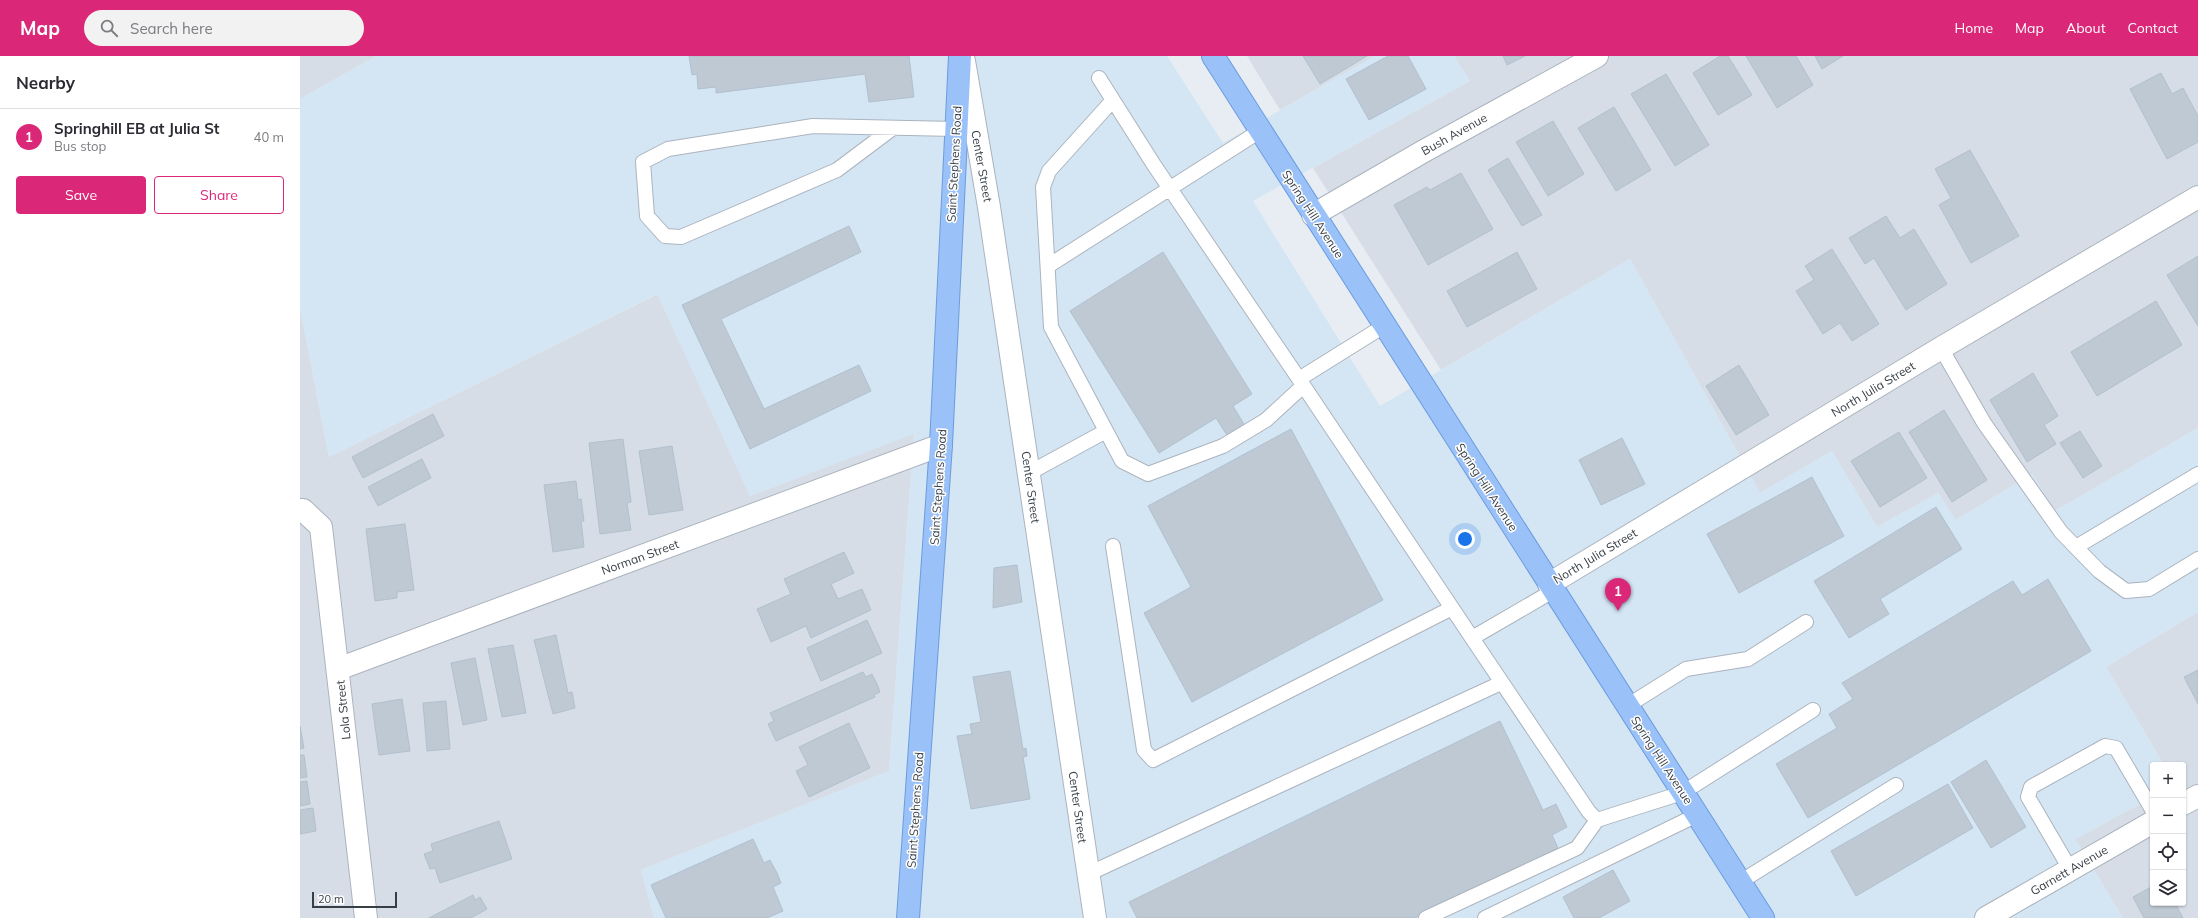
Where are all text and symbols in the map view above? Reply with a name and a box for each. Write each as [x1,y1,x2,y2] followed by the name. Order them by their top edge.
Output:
[84,10,364,46] search box
[20,16,60,40] text: Map
[98,17,120,39] icon: search
[130,19,213,38] text: Search here
[1954,19,1993,37] text: Home
[2015,19,2044,37] text: Map
[2066,19,2106,37] text: About
[2128,19,2178,37] text: Contact
[16,72,75,93] text: Nearby
[943,106,965,222] street label: Saint Stephens Road
[1418,110,1490,158] street label: Bush Avenue
[54,119,219,138] text: Springhill EB at Julia St
[25,129,33,145] text: 1
[254,129,284,145] text: 40 m
[968,129,996,203] street label: Center Street
[54,138,106,154] text: Bus stop
[1279,167,1347,261] street label: Spring Hill Avenue
[16,176,146,214] button: Save
[154,176,284,214] button: Share
[1828,358,1918,420] street label: North Julia Street
[926,428,950,546] street label: Saint Stephens Road
[1453,440,1521,534] street label: Spring Hill Avenue
[1019,450,1043,524] street label: Center Street
[1550,525,1640,587] street label: North Julia Street
[1455,529,1475,549] your location
[599,536,681,578] street label: Norman Street
[1605,578,1631,611] pin: 1
[332,680,354,740] street label: Lola Street
[1628,713,1696,807] street label: Spring Hill Avenue
[903,751,927,869] street label: Saint Stephens Road
[2150,762,2186,906] map controls
[2150,762,2186,798] button: +
[1066,770,1090,844] street label: Center Street
[2150,798,2186,834] button: −
[2150,834,2186,870] button: locate
[2028,842,2110,898] street label: Garnett Avenue
[2150,870,2186,906] button: layers
[312,890,397,909] scale bar
[318,892,344,906] text: 20 m

